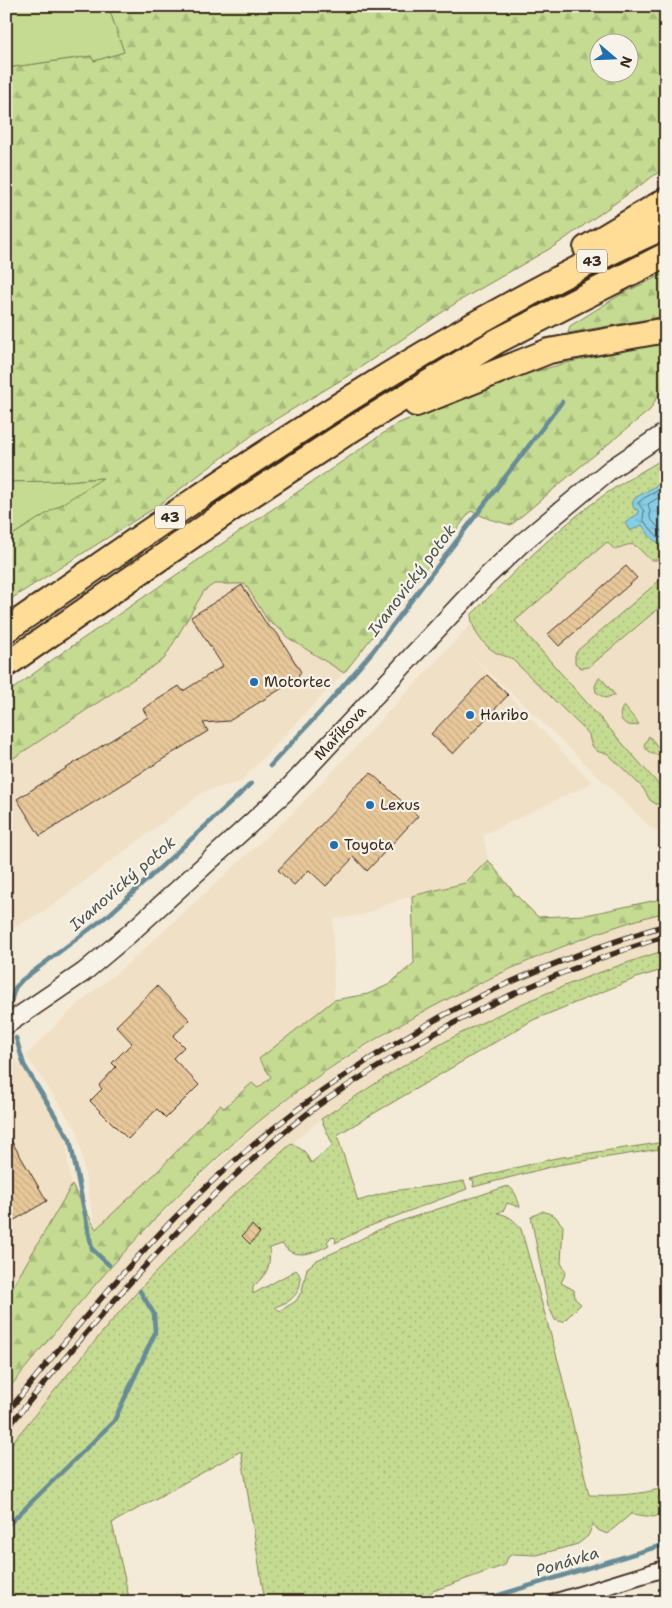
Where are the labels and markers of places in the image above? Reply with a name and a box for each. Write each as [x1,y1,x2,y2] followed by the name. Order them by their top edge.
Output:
[264,672,331,692] place label: Motortec
[248,676,260,688] marker: Motortec
[480,705,528,725] place label: Haribo
[464,709,476,721] marker: Haribo
[380,795,420,815] place label: Lexus
[364,799,376,811] marker: Lexus
[344,835,394,855] place label: Toyota
[328,839,340,851] marker: Toyota

